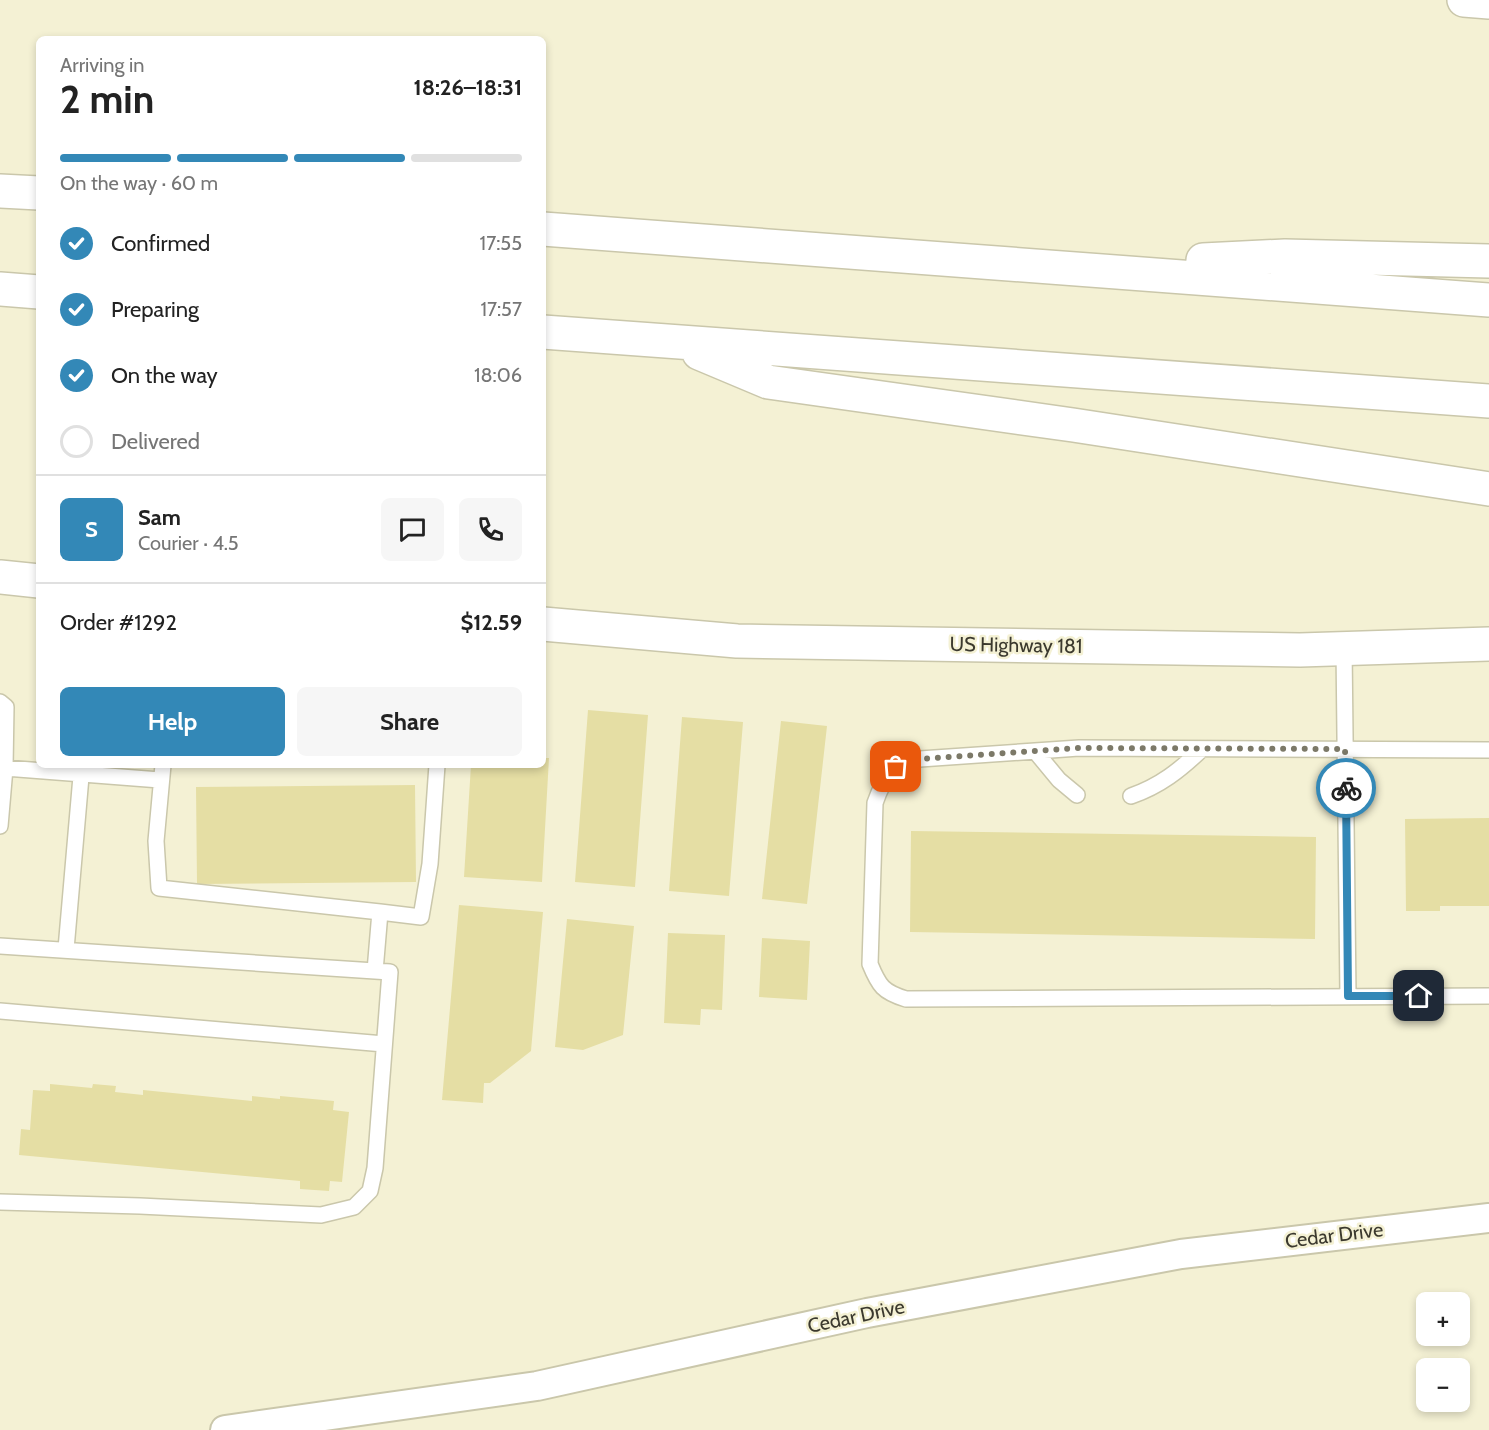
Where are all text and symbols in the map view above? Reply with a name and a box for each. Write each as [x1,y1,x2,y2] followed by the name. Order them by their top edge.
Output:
[60,53,144,77] text: Arriving in
[414,74,522,101] text: 18:26–18:31
[60,75,154,123] text: 2 min
[60,171,218,195] text: On the way · 60 m
[60,227,93,260] icon: check
[111,230,210,257] text: Confirmed
[480,231,522,255] text: 17:55
[60,293,93,326] icon: check
[111,296,199,323] text: Preparing
[480,297,522,321] text: 17:57
[60,359,93,392] icon: check
[111,362,218,389] text: On the way
[474,363,522,387] text: 18:06
[111,428,200,455] text: Delivered
[381,498,444,561] button: chat
[459,498,522,561] button: phone
[138,504,181,531] text: Sam
[85,516,98,543] text: S
[138,531,239,555] text: Courier · 4.5
[60,609,177,636] text: Order #1292
[460,609,522,636] text: $12.59
[949,632,1083,658] street label: US Highway 181
[60,687,285,756] button: Help
[297,687,522,756] button: Share
[870,741,921,792] pin
[879,750,912,783] icon: bag
[1316,758,1376,818] courier
[1330,772,1363,805] icon: bike
[1393,970,1444,1021] pin
[1402,979,1435,1012] icon: home
[1284,1217,1384,1253] street label: Cedar Drive
[1416,1292,1470,1412] map controls
[1416,1292,1470,1346] button: +
[805,1294,907,1338] street label: Cedar Drive
[1416,1358,1470,1412] button: −

